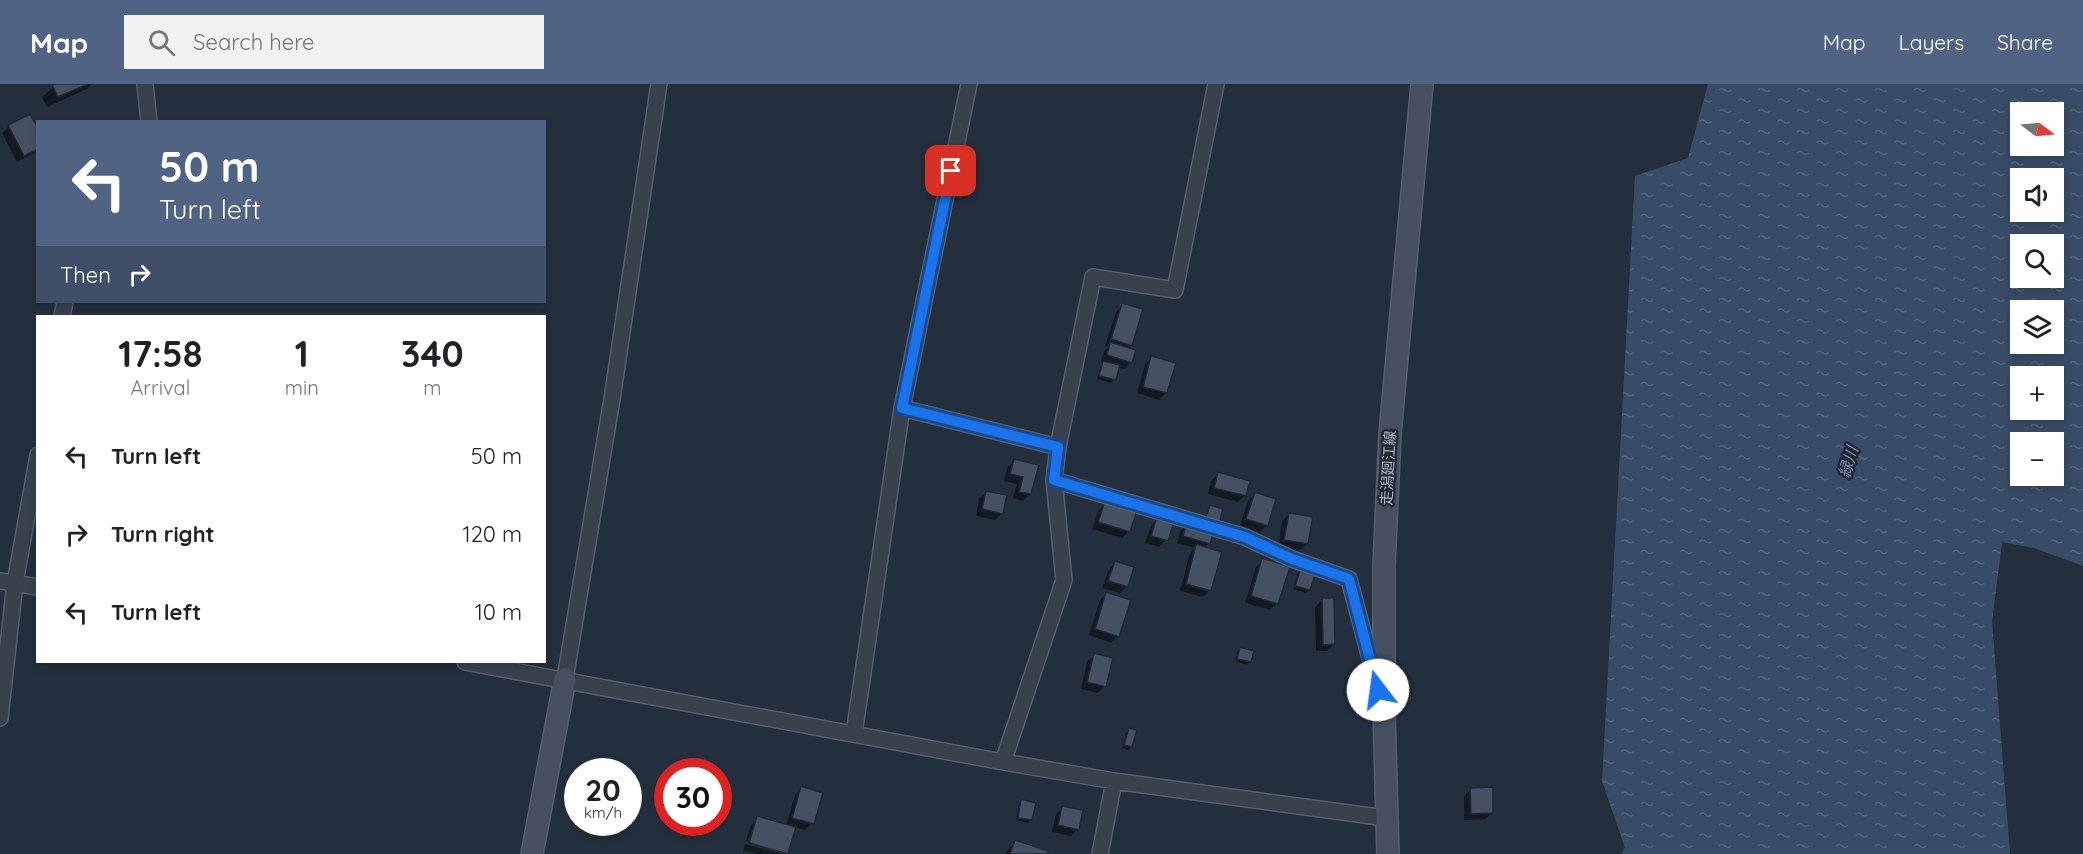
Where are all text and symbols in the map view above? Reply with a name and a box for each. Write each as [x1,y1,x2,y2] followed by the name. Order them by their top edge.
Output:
[124,15,544,69] search box
[30,25,88,60] text: Map
[145,26,178,59] icon: search
[193,28,315,56] text: Search here
[1823,29,1866,55] text: Map
[1899,29,1964,55] text: Layers
[1997,29,2053,55] text: Share
[2010,102,2064,156] north arrow
[2010,102,2064,486] map controls
[159,140,259,193] text: 50 m
[60,144,138,222] icon: left
[925,145,976,196] pin
[934,154,967,187] icon: arrive
[2010,168,2064,222] button: sound
[159,192,261,226] text: Turn left
[2010,234,2064,288] button: search
[123,258,156,291] icon: right
[60,261,111,289] text: Then
[2010,300,2064,354] button: layers
[118,331,202,376] text: 17:58
[295,331,309,376] text: 1
[401,331,464,376] text: 340
[2010,366,2064,420] button: +
[130,375,190,400] text: Arrival
[285,375,319,400] text: min
[423,375,441,400] text: m
[1377,430,1399,506] street label: 走潟廻江線
[2010,432,2064,486] button: −
[60,440,93,473] icon: left
[111,442,201,470] text: Turn left
[471,442,522,470] text: 50 m
[1834,442,1863,480] water label: 緑川
[60,518,93,551] icon: right
[111,520,215,548] text: Turn right
[463,520,522,548] text: 120 m
[60,596,93,629] icon: left
[111,598,201,626] text: Turn left
[475,598,522,626] text: 10 m
[1346,658,1410,722] position arrow
[654,758,732,836] speed limit sign: 30
[585,771,621,809] text: 20
[584,803,622,822] text: km/h

